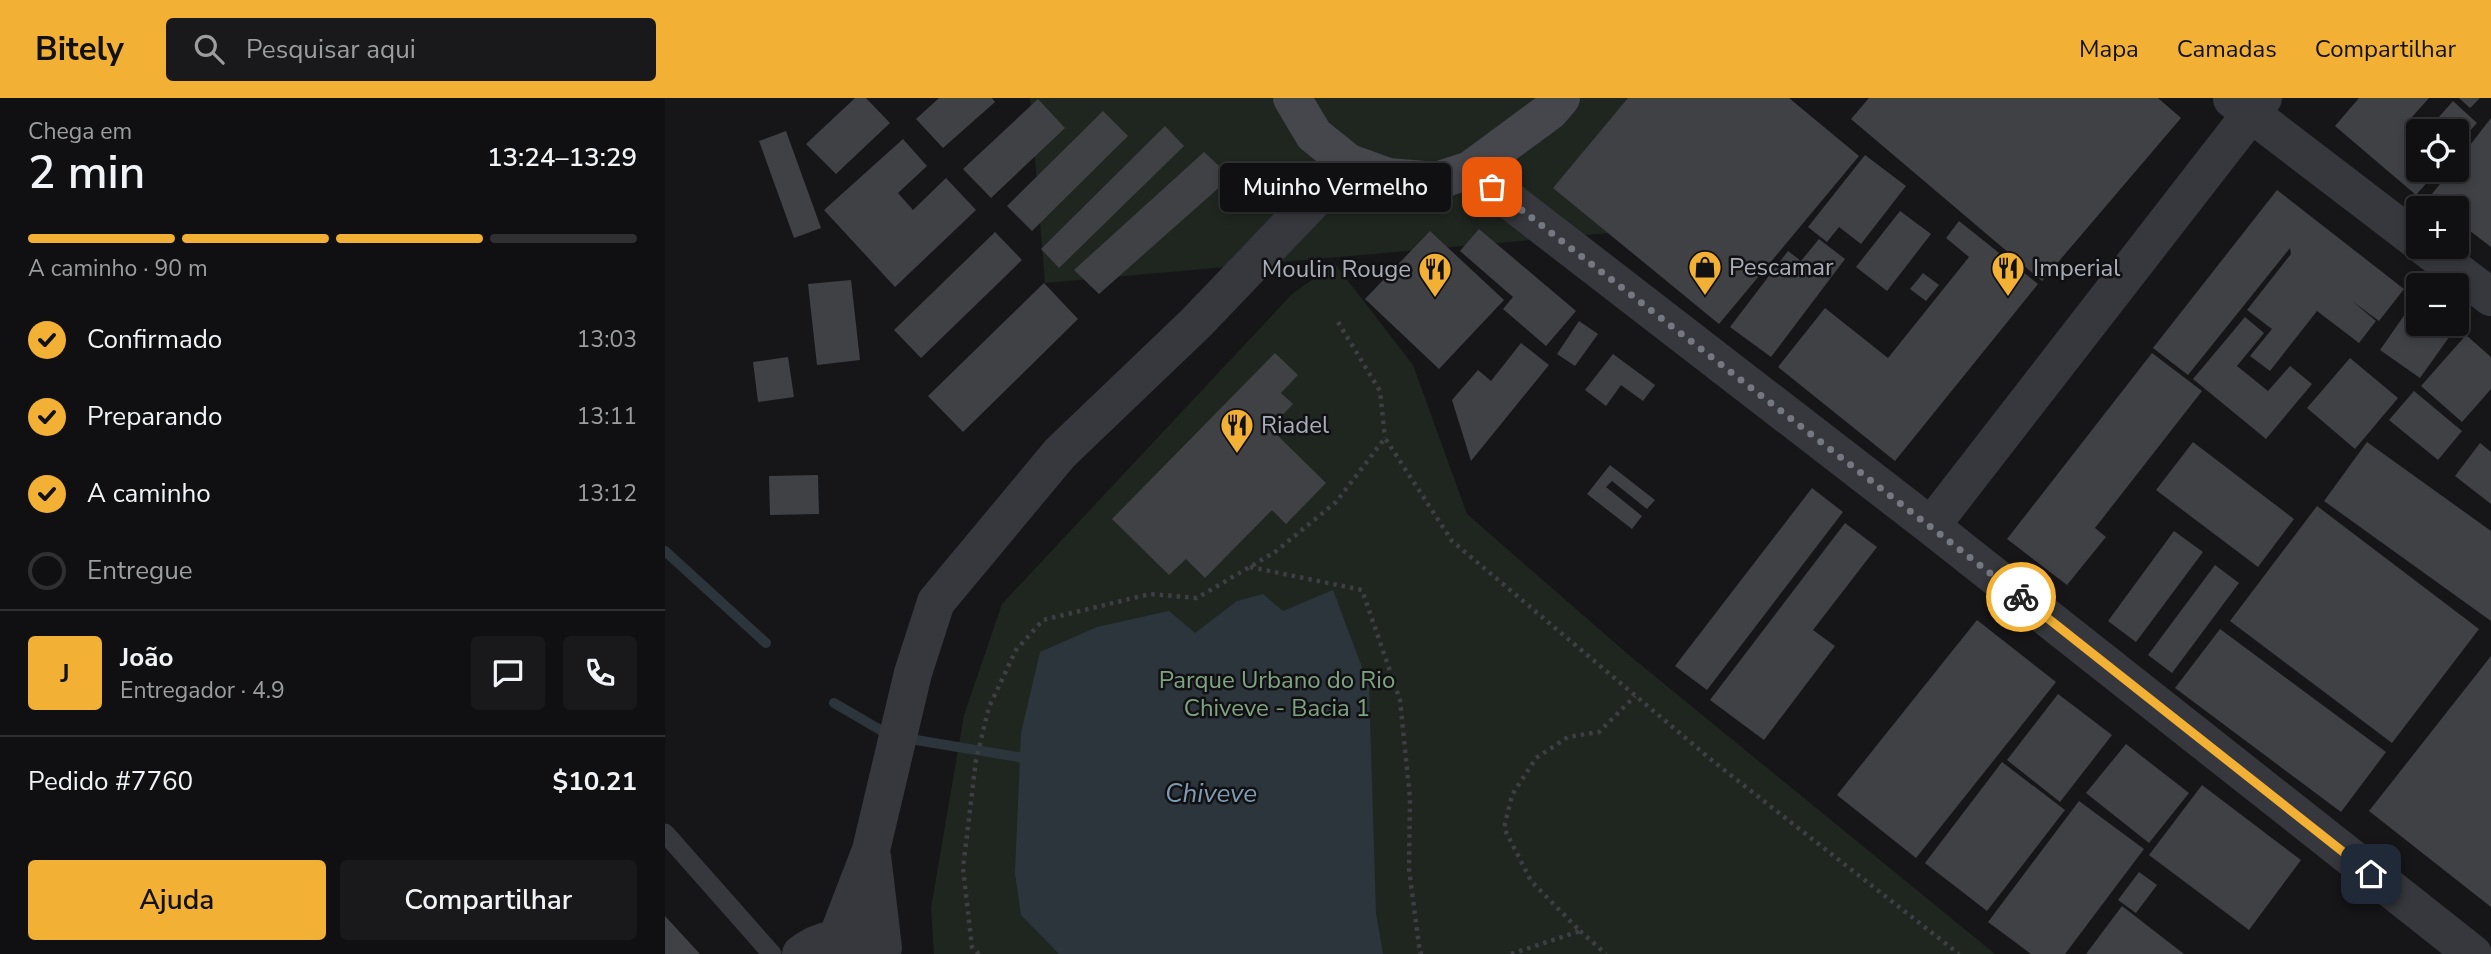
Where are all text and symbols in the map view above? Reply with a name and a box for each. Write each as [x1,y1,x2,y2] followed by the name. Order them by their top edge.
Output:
[166,18,656,81] search box
[35,27,124,72] text: Bitely
[190,30,228,68] icon: search
[246,32,416,67] text: Pesquisar aqui
[2079,33,2139,65] text: Mapa
[2177,33,2277,65] text: Camadas
[2315,33,2456,65] text: Compartilhar
[28,116,132,147] text: Chega em
[2406,119,2469,336] map controls
[2406,119,2469,182] button: locate
[487,140,637,175] text: 13:24–13:29
[28,141,145,204] text: 2 min
[1462,157,1522,217] pin
[1219,162,1450,212] callout: Muinho Vermelho
[1473,168,1511,206] icon: bag
[1243,172,1428,203] text: Muinho Vermelho
[2406,196,2469,259] button: +
[1686,248,1724,297] shop icon: Pescamar
[1989,249,2027,298] restaurant icon: Imperial
[1416,250,1454,299] restaurant icon: Moulin Rouge
[1729,251,1834,283] place label: Pescamar
[2033,252,2120,284] place label: Imperial
[28,253,208,284] text: A caminho · 90 m
[1262,253,1411,285] place label: Moulin Rouge
[2406,273,2469,336] button: −
[28,321,66,359] icon: check
[87,322,222,357] text: Confirmado
[577,324,637,355] text: 13:03
[28,398,66,436] icon: check
[87,399,222,434] text: Preparando
[577,401,637,432] text: 13:11
[1218,406,1256,455] restaurant icon: Riadel
[1261,409,1329,441] place label: Riadel
[28,475,66,513] icon: check
[87,476,211,511] text: A caminho
[577,478,637,509] text: 13:12
[87,553,193,588] text: Entregue
[1986,562,2056,632] courier
[2002,578,2040,616] icon: bike
[471,636,545,710] button: chat
[563,636,637,710] button: phone
[120,640,173,675] text: João
[60,656,70,691] text: J
[1159,664,1395,724] park label: Parque Urbano do Rio Chiveve - Bacia 1
[120,675,285,706] text: Entregador · 4.9
[28,764,193,799] text: Pedido #7760
[553,764,637,799] text: $10.21
[1165,776,1257,811] water label: Chiveve
[2341,844,2401,904] pin
[2352,855,2390,893] icon: home
[28,860,326,940] button: Ajuda
[340,860,637,940] button: Compartilhar

